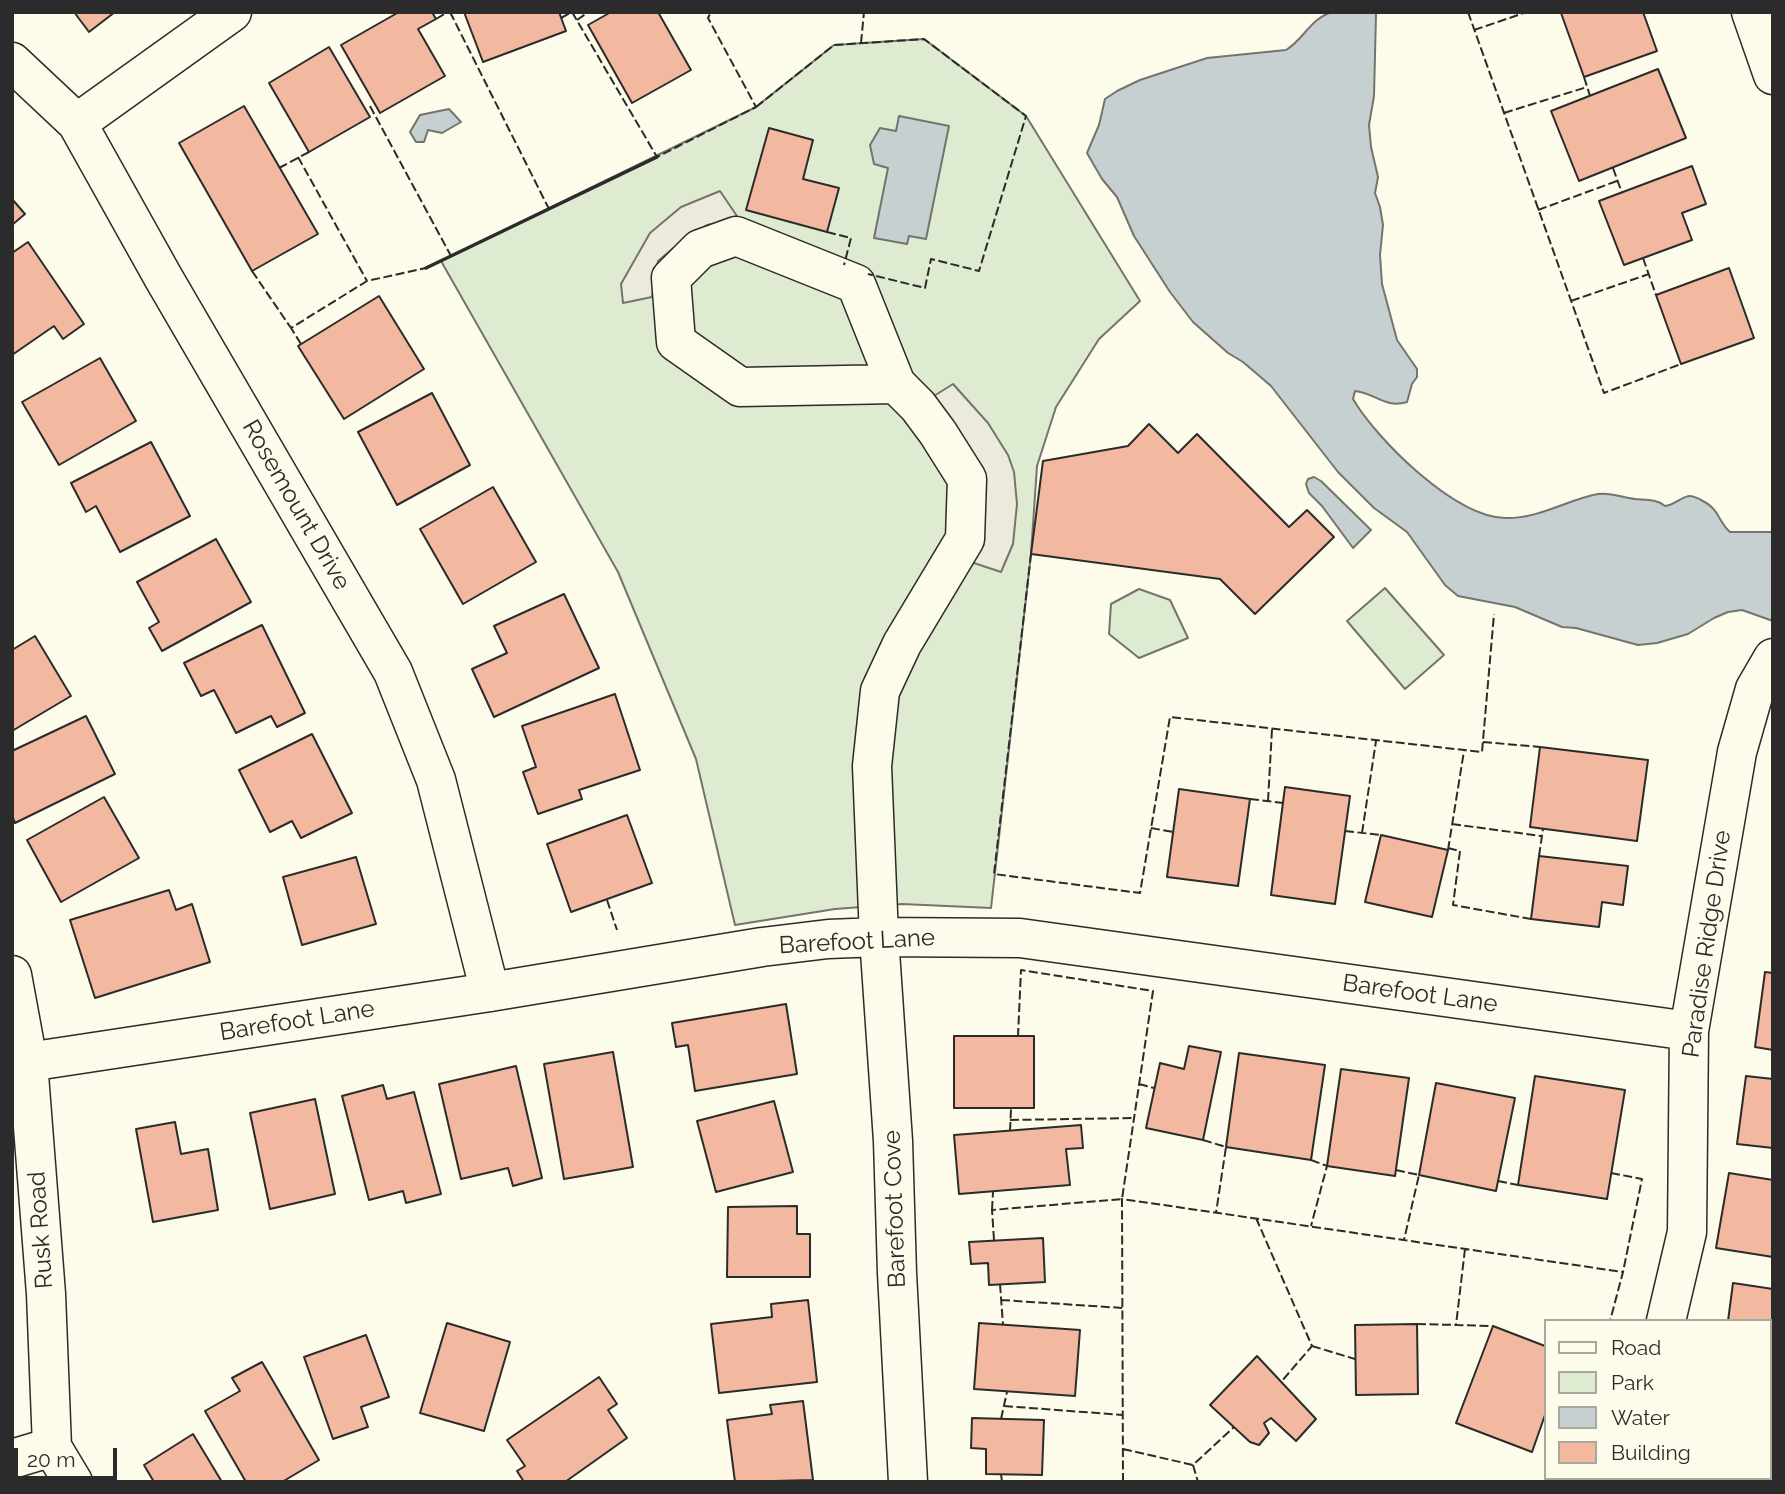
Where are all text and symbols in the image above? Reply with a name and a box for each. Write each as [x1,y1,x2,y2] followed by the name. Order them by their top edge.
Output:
[236,415,356,595] street label: Rosemount Drive
[1677,828,1737,1060] street label: Paradise Ridge Drive
[778,924,936,960] street label: Barefoot Lane
[1341,969,1499,1019] street label: Barefoot Lane
[218,995,376,1047] street label: Barefoot Lane
[878,1130,912,1288] street label: Barefoot Cove
[23,1170,59,1290] street label: Rusk Road
[1544,1319,1771,1480] legend
[1611,1335,1661,1360] text: Road
[1611,1370,1654,1395] text: Park
[1611,1405,1670,1430] text: Water
[18,1434,121,1478] scale bar
[1611,1440,1691,1465] text: Building
[27,1447,75,1472] text: 20 m

